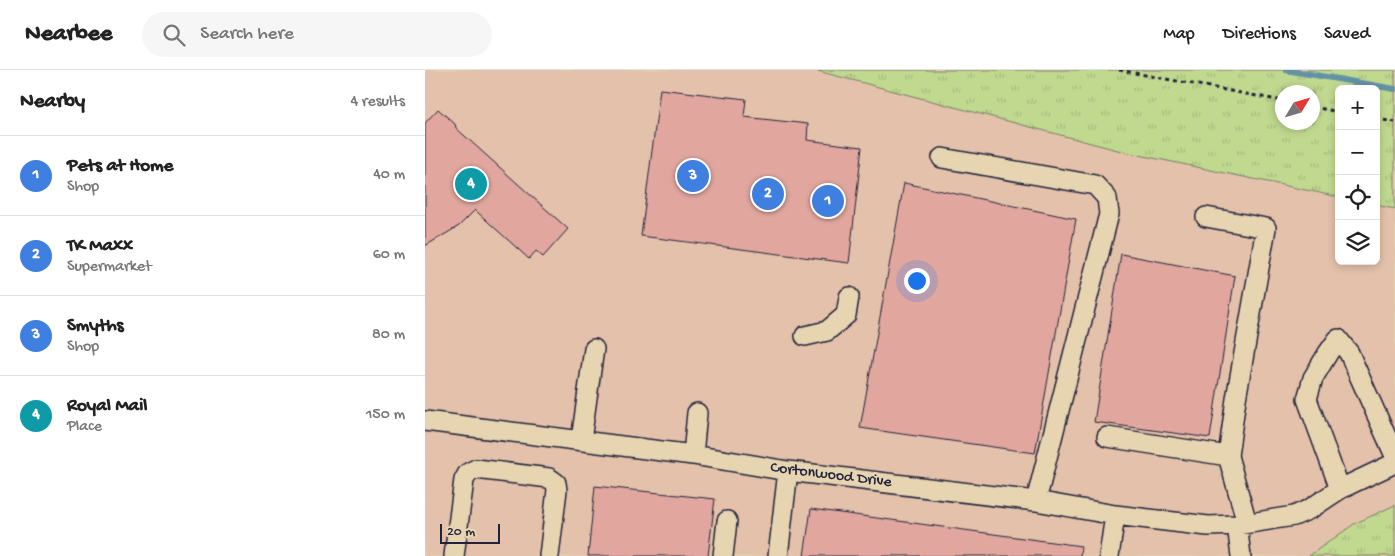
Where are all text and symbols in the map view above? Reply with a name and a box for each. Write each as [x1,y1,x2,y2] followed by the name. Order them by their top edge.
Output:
[142,12,492,57] search box
[25,20,112,49] text: Nearbee
[160,21,188,49] icon: search
[200,23,294,46] text: Search here
[1163,24,1195,45] text: Map
[1223,24,1296,45] text: Directions
[1324,24,1370,45] text: Saved
[1275,85,1320,130] north arrow
[1335,85,1380,265] map controls
[1335,85,1380,130] button: +
[20,90,85,115] text: Nearby
[350,93,405,112] text: 4 results
[1335,130,1380,175] button: −
[67,155,173,178] text: Pets at Home
[677,157,709,195] pin: 3
[455,165,487,203] pin: 4
[33,166,39,185] text: 1
[373,166,405,185] text: 40 m
[752,175,784,213] pin: 2
[1335,175,1380,220] button: locate
[67,178,99,197] text: Shop
[812,182,844,220] pin: 1
[1335,220,1380,265] button: layers
[67,235,133,258] text: TK Maxx
[32,246,40,265] text: 2
[373,246,405,265] text: 60 m
[67,258,152,277] text: Supermarket
[904,268,930,294] your location
[67,315,124,338] text: Smyths
[32,326,40,345] text: 3
[372,326,405,345] text: 80 m
[67,338,99,357] text: Shop
[67,395,147,418] text: Royal Mail
[32,406,40,425] text: 4
[366,406,405,425] text: 150 m
[67,418,102,437] text: Place
[769,459,894,493] street label: Cortonwood Drive
[440,521,500,544] scale bar
[447,524,475,541] text: 20 m

